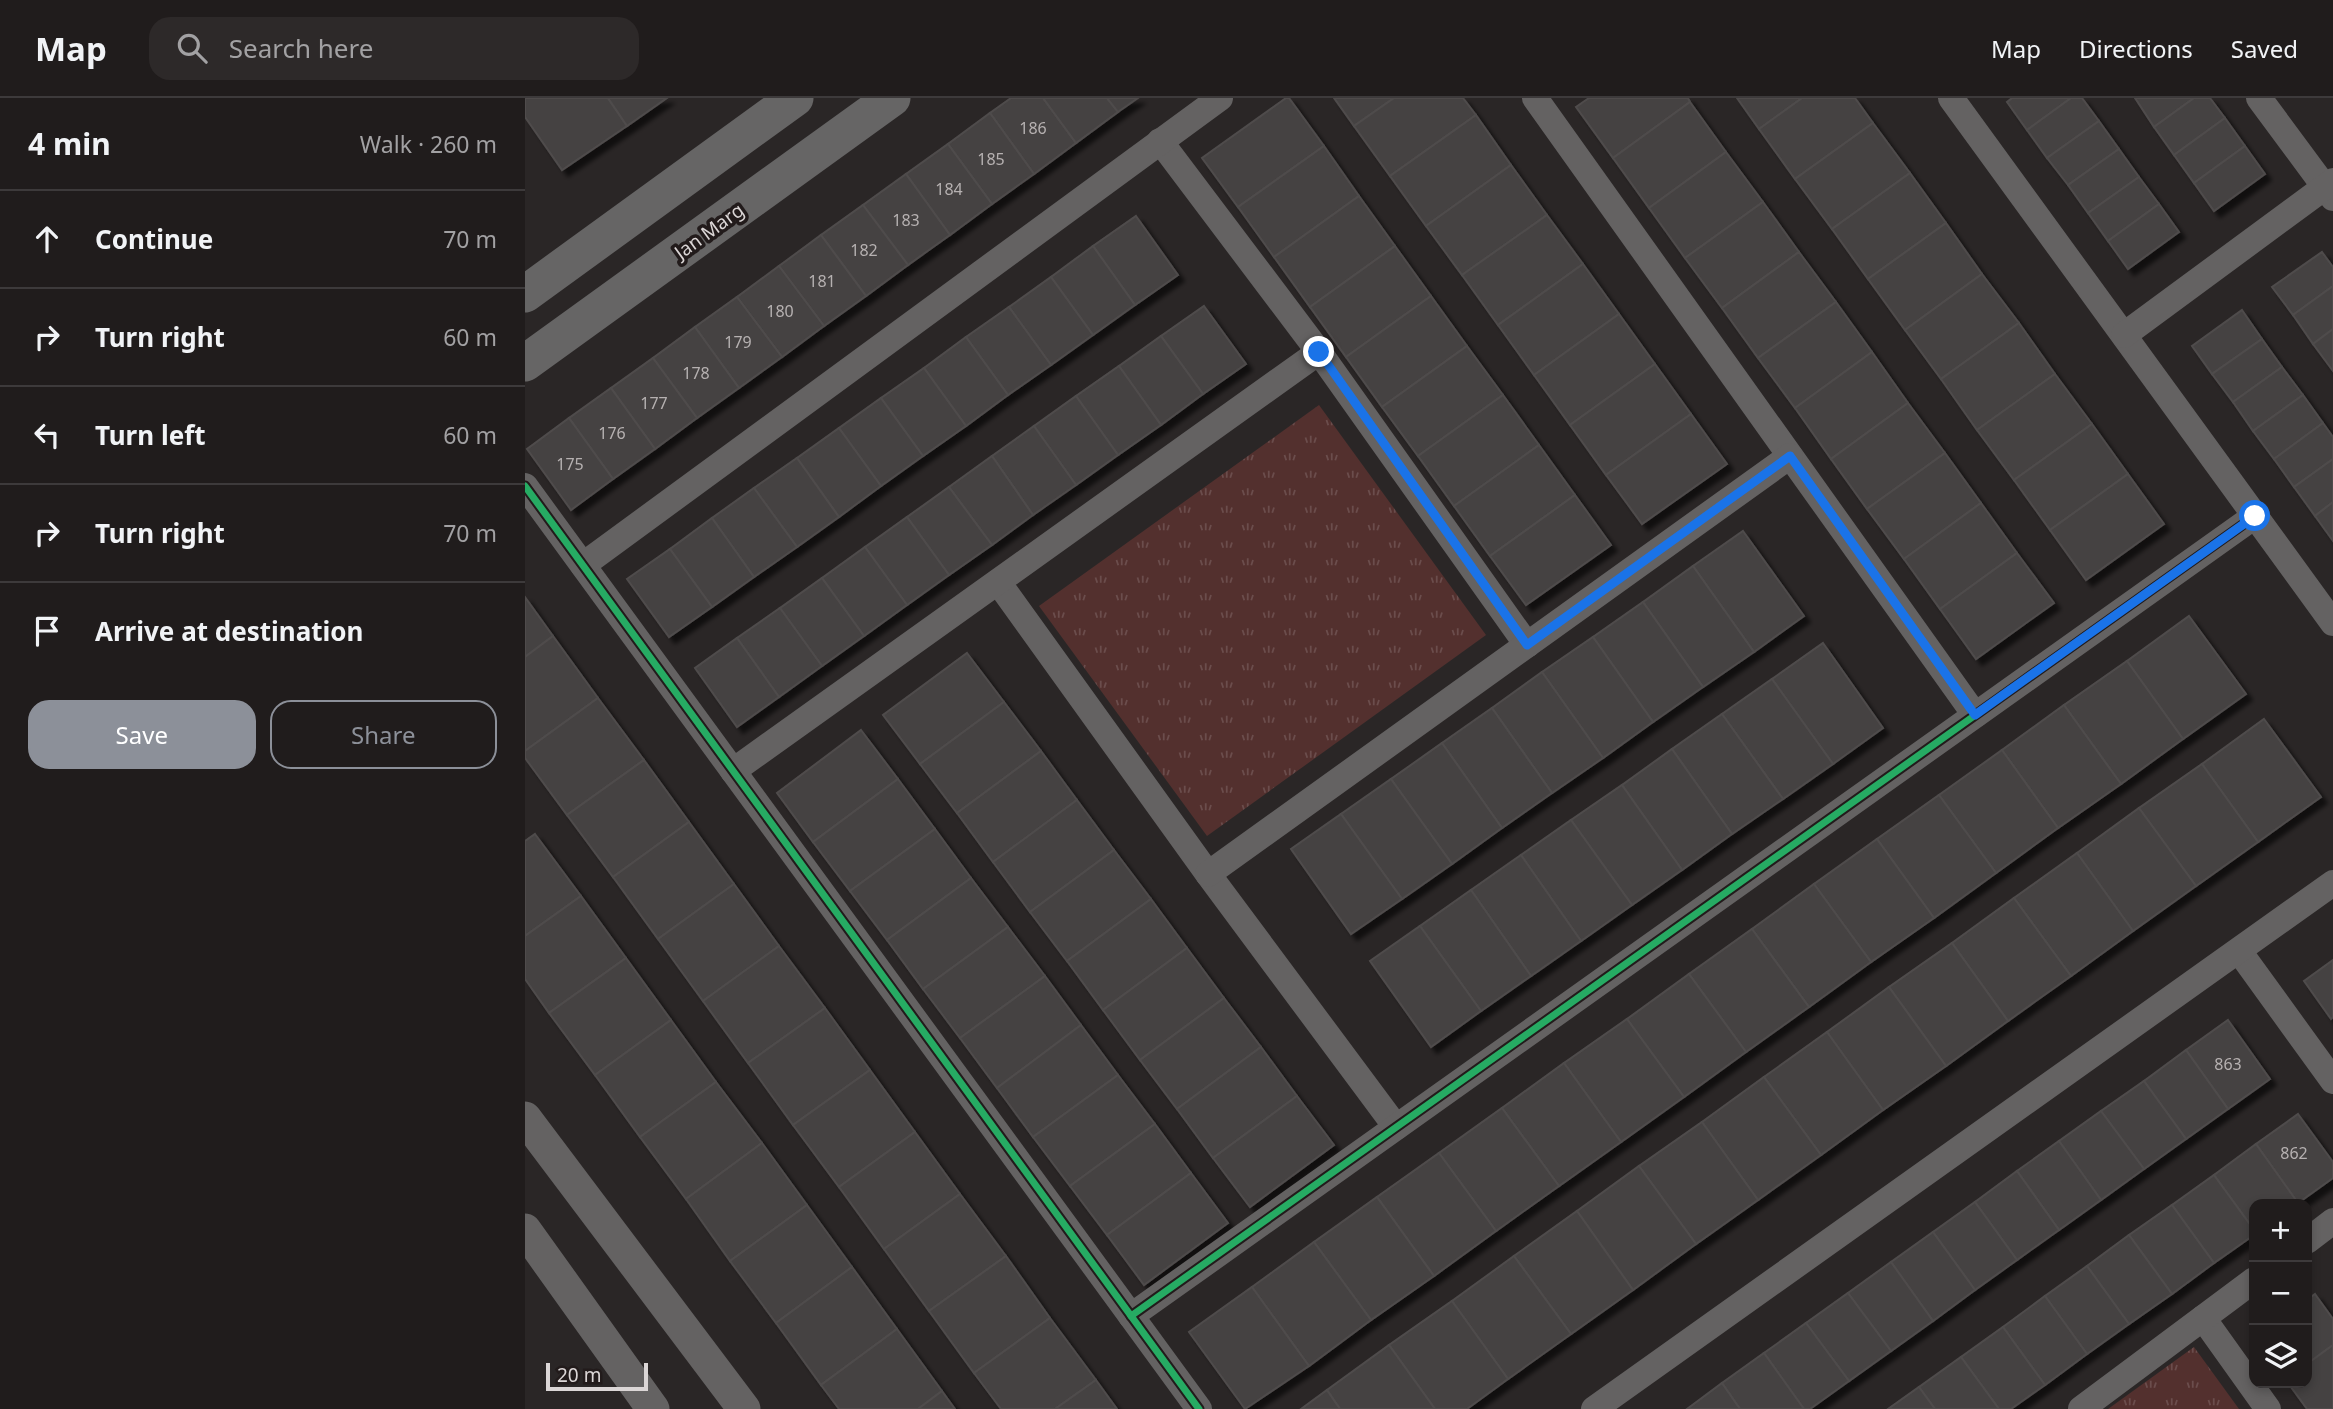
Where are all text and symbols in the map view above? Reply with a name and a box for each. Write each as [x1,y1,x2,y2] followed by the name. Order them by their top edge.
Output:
[149,17,639,80] search box
[35,26,107,71] text: Map
[173,29,211,67] icon: search
[229,30,373,66] text: Search here
[1991,32,2041,65] text: Map
[2079,32,2193,65] text: Directions
[2231,32,2298,65] text: Saved
[1019,117,1047,139] house number: 186
[28,123,111,164] text: 4 min
[360,128,497,160] text: Walk · 260 m
[977,148,1005,170] house number: 185
[935,178,963,200] house number: 184
[667,197,749,266] street label: Jan Marg
[892,209,920,231] house number: 183
[28,220,66,258] icon: ahead
[95,221,213,257] text: Continue
[443,223,497,255] text: 70 m
[850,239,878,261] house number: 182
[808,270,836,292] house number: 181
[766,300,794,322] house number: 180
[28,318,66,356] icon: right
[95,319,225,355] text: Turn right
[443,321,497,353] text: 60 m
[724,331,752,353] house number: 179
[1303,336,1334,367] route end
[682,362,710,384] house number: 178
[640,392,668,414] house number: 177
[28,416,66,454] icon: left
[95,417,206,453] text: Turn left
[443,419,497,451] text: 60 m
[598,422,626,444] house number: 176
[556,453,584,475] house number: 175
[2239,500,2270,531] route start
[28,514,66,552] icon: right
[95,515,225,551] text: Turn right
[443,517,497,549] text: 70 m
[28,612,66,650] icon: arrive
[95,613,364,649] text: Arrive at destination
[28,700,256,769] button: Save
[270,700,497,769] button: Share
[2214,1053,2242,1075] house number: 863
[2280,1142,2308,1164] house number: 862
[2249,1199,2312,1388] map controls
[2249,1199,2312,1262] button: +
[2249,1262,2312,1325] button: −
[2249,1325,2312,1388] button: layers
[546,1360,647,1392] scale bar
[557,1362,601,1388] text: 20 m

